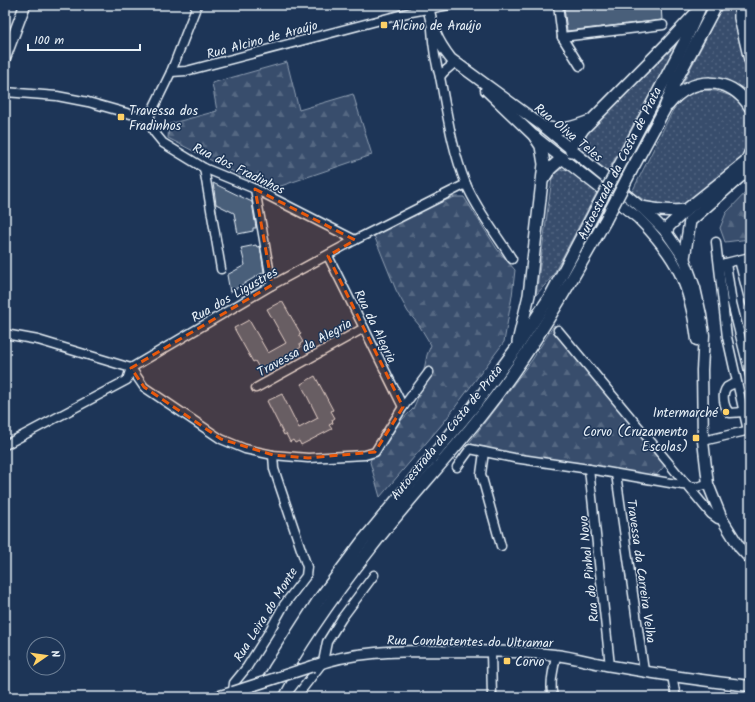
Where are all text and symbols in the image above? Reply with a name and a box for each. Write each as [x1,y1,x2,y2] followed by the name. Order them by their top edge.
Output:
[204,15,320,65] street label: Rua Alcino de Araújo
[392,16,481,37] place label: Alcino de Araújo
[379,20,389,30] marker: Alcino de Araújo
[28,26,140,52] scale bar
[34,31,65,50] text: 100 m
[573,84,668,244] street label: Autoestrada da Costa de Prata
[529,99,607,168] street label: Rua Oliva Teles
[129,101,198,137] place label: Travessa dos Fradinhos
[116,112,126,122] marker: Travessa dos Fradinhos
[189,138,288,201] street label: Rua dos Fradinhos
[187,262,282,329] street label: Rua dos Ligustres
[348,286,402,367] street label: Rua da Alegria
[254,314,356,383] street label: Travessa da Alegria
[386,361,509,505] street label: Autoestrada da Costa de Prata
[653,403,719,424] place label: Intermarché
[721,407,731,417] marker: Intermarché
[583,422,688,458] place label: Corvo (Cruzamento Escolas)
[691,433,701,443] marker: Corvo (Cruzamento Escolas)
[620,498,661,644] street label: Travessa da Carreira Velha
[573,514,606,623] street label: Rua do Pinhal Novo
[229,563,304,666] street label: Rua Leira do Monte
[387,631,554,654] street label: Rua Combatentes do Ultramar
[26,636,66,676] north arrow
[45,649,64,659] text: N
[515,652,544,673] place label: Corvo
[502,656,512,666] marker: Corvo

